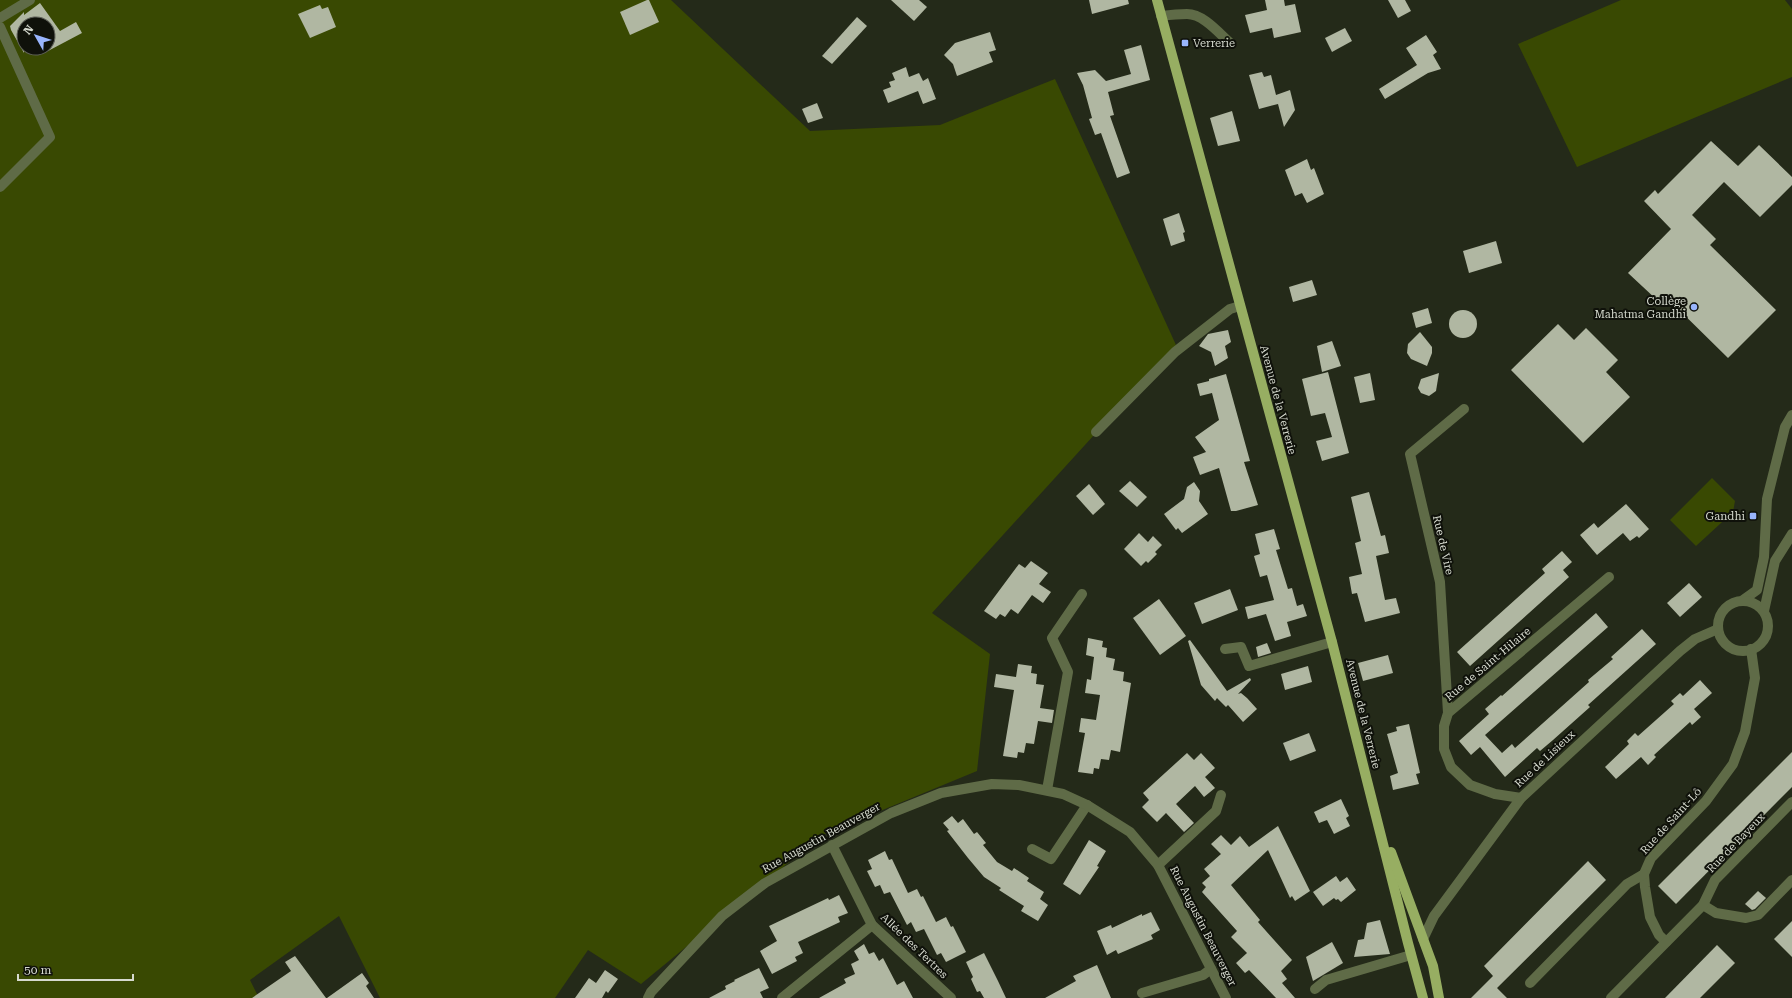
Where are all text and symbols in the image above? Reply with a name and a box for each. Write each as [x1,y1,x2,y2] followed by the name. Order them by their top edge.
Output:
[16,16,56,56] north arrow
[21,22,37,37] text: N
[1193,37,1235,50] place label: Verrerie
[1180,38,1190,48] marker: Verrerie
[1594,295,1686,321] place label: Collège Mahatma Gandhi
[1689,302,1699,312] marker: Collège Mahatma Gandhi
[1257,344,1299,456] street label: Avenue de la Verrerie
[1706,510,1745,523] place label: Gandhi
[1748,511,1758,521] marker: Gandhi
[1430,514,1456,576] street label: Rue de Vire
[1443,625,1533,703] street label: Rue de Saint-Hilaire
[1343,658,1383,770] street label: Avenue de la Verrerie
[1512,727,1578,790] street label: Rue de Lisieux
[1638,785,1704,857] street label: Rue de Saint-Lô
[760,800,883,876] street label: Rue Augustin Beauverger
[1704,810,1768,875] street label: Rue de Bayeux
[1167,864,1239,988] street label: Rue Augustin Beauverger
[878,911,950,981] street label: Allée des Tertres
[18,956,133,982] scale bar
[24,963,51,977] text: 50 m

